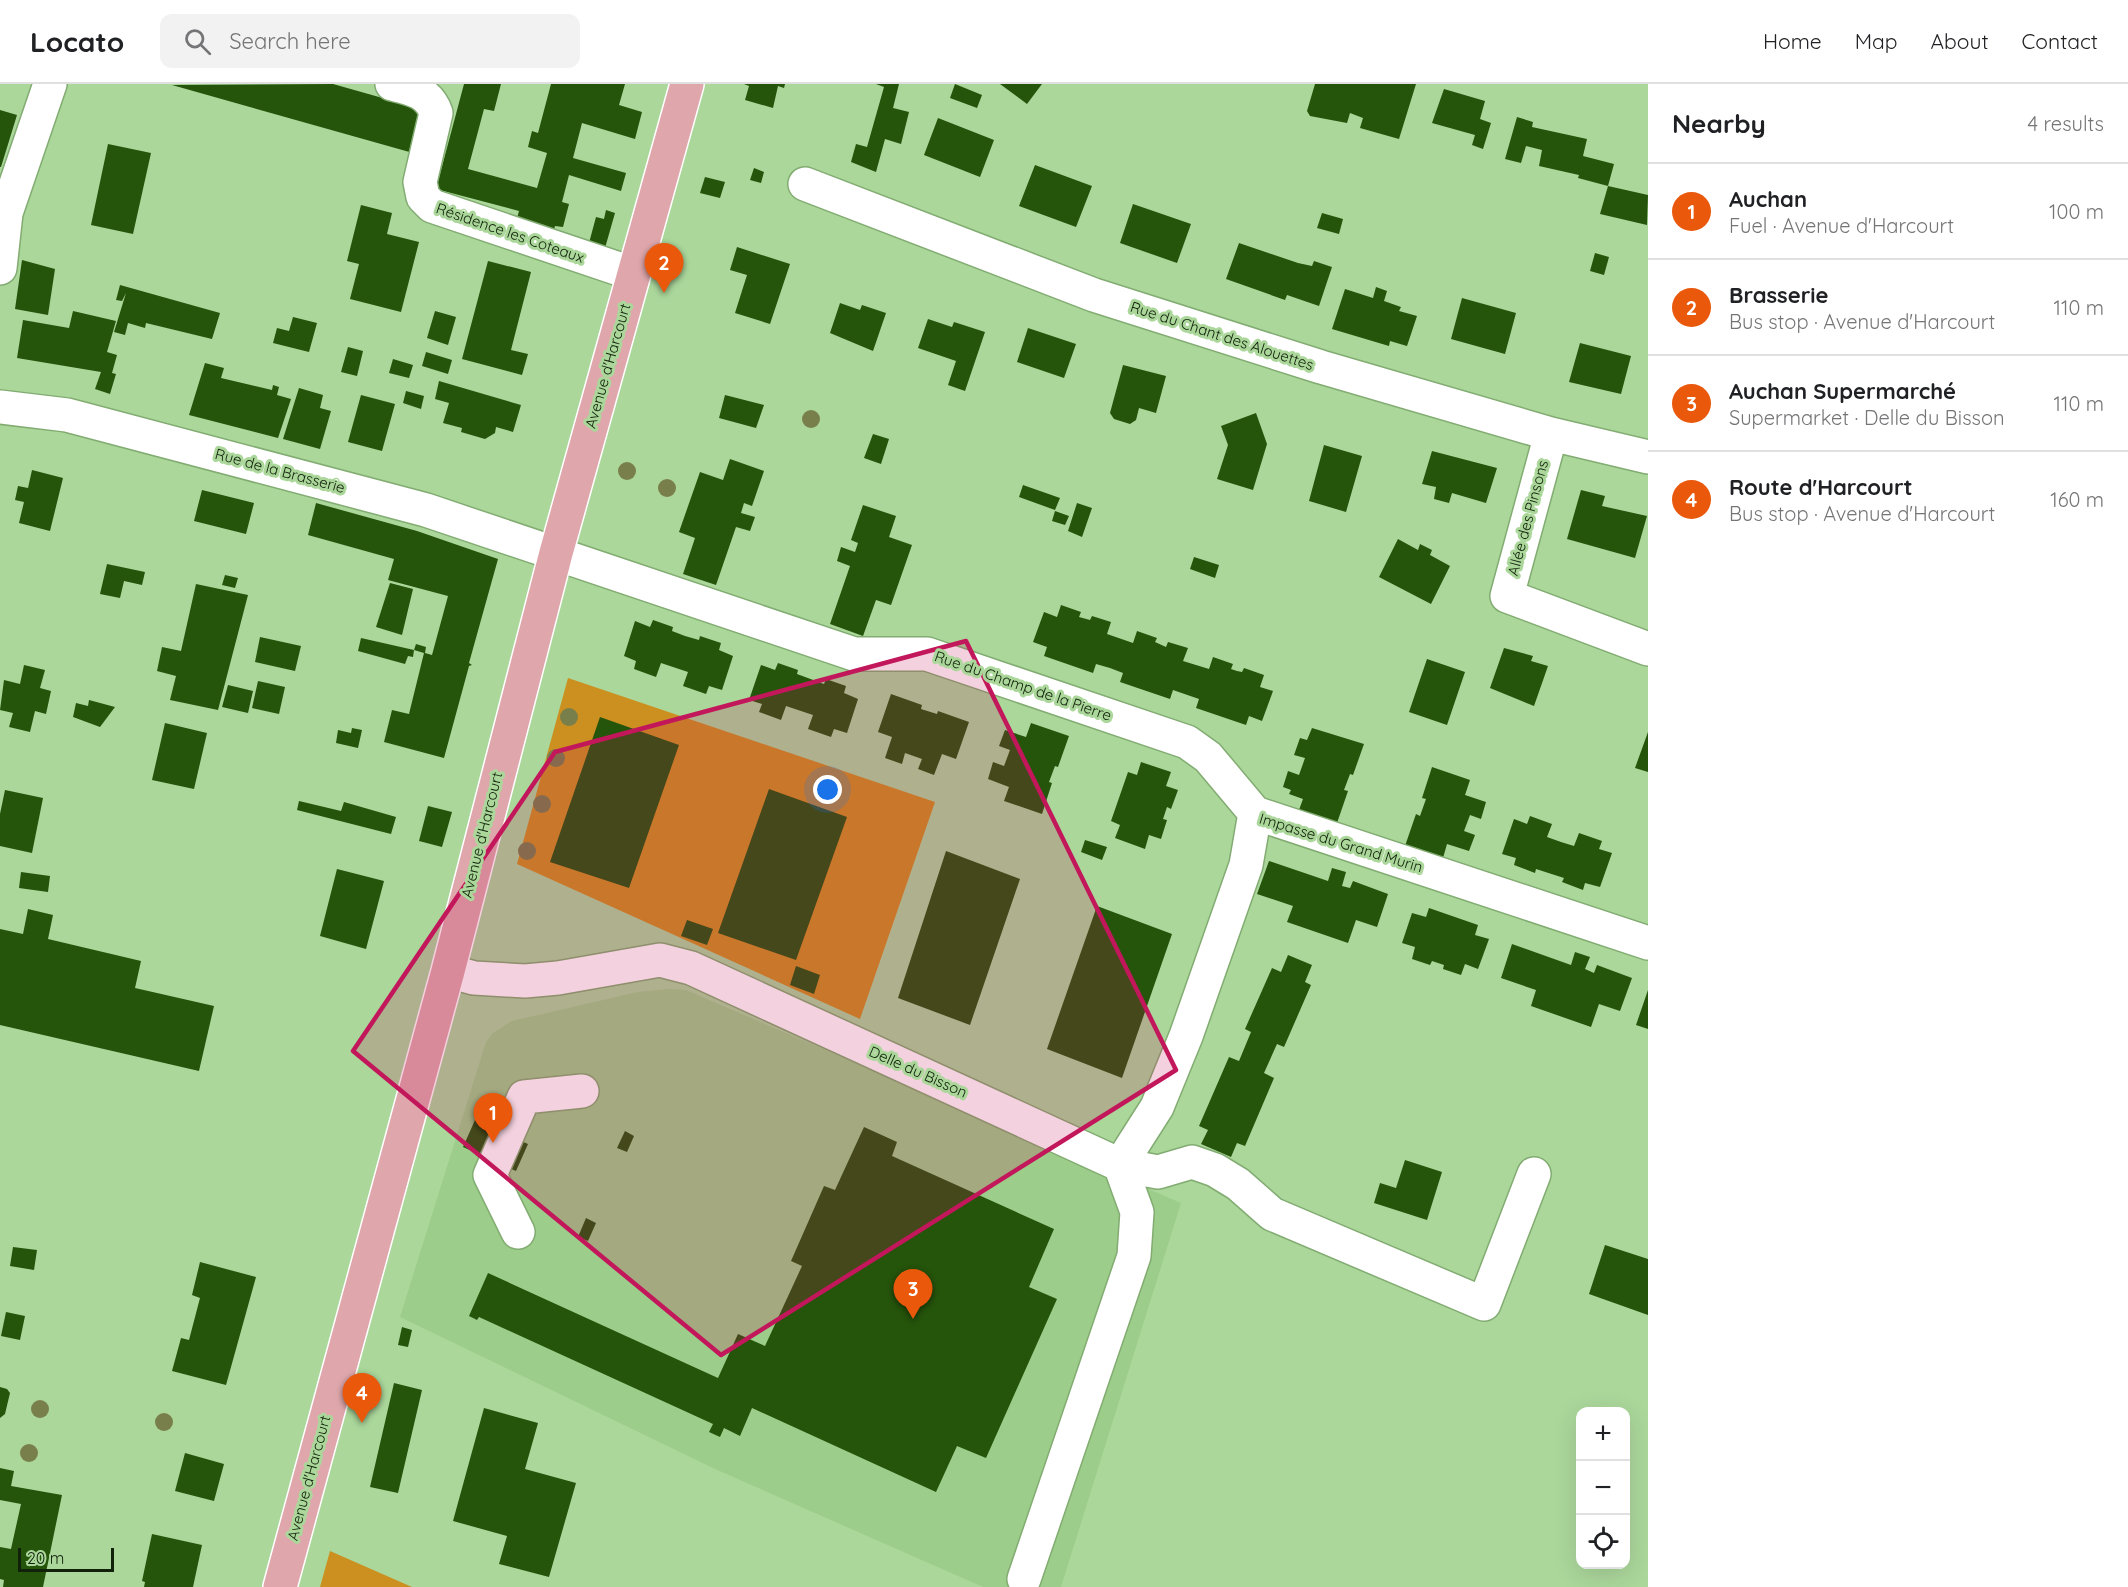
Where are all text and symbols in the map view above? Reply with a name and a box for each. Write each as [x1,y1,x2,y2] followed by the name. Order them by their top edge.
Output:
[160,14,580,68] search box
[30,24,124,59] text: Locato
[181,25,214,58] icon: search
[229,27,351,55] text: Search here
[1763,28,1822,54] text: Home
[1855,28,1898,54] text: Map
[1931,28,1989,54] text: About
[2022,28,2098,54] text: Contact
[1672,107,1766,140] text: Nearby
[2028,111,2104,136] text: 4 results
[1729,185,1807,213] text: Auchan
[434,198,587,267] street label: Résidence les Coteaux
[1688,199,1695,224] text: 1
[2049,199,2104,224] text: 100 m
[1729,213,1954,238] text: Fuel · Avenue d'Harcourt
[644,244,684,293] pin: 2
[1729,281,1828,309] text: Brasserie
[1686,295,1697,320] text: 2
[2054,295,2104,320] text: 110 m
[1128,297,1316,374] street label: Rue du Chant des Alouettes
[581,301,634,430] street label: Avenue d'Harcourt
[1729,309,1995,334] text: Bus stop · Avenue d'Harcourt
[1729,377,1956,405] text: Auchan Supermarché
[1686,391,1697,416] text: 3
[2054,391,2104,416] text: 110 m
[1729,405,2005,430] text: Supermarket · Delle du Bisson
[213,444,347,497] street label: Rue de la Brasserie
[1503,458,1552,578] street label: Allée des Pinsons
[1729,473,1912,501] text: Route d'Harcourt
[1686,487,1697,512] text: 4
[2050,487,2104,512] text: 160 m
[1729,501,1995,526] text: Bus stop · Avenue d'Harcourt
[932,646,1114,725] street label: Rue du Champ de la Pierre
[457,770,506,900] street label: Avenue d'Harcourt
[813,775,842,804] your location
[1257,809,1425,876] street label: Impasse du Grand Murin
[866,1041,970,1102] street label: Delle du Bisson
[474,1094,512,1143] pin: 1
[894,1270,932,1319] pin: 3
[342,1374,382,1423] pin: 4
[1576,1407,1630,1569] map controls
[1576,1407,1630,1461] button: +
[283,1413,334,1543] street label: Avenue d'Harcourt
[1576,1461,1630,1515] button: −
[1576,1515,1630,1569] button: locate
[18,1545,114,1572] scale bar
[27,1548,64,1568] text: 20 m

